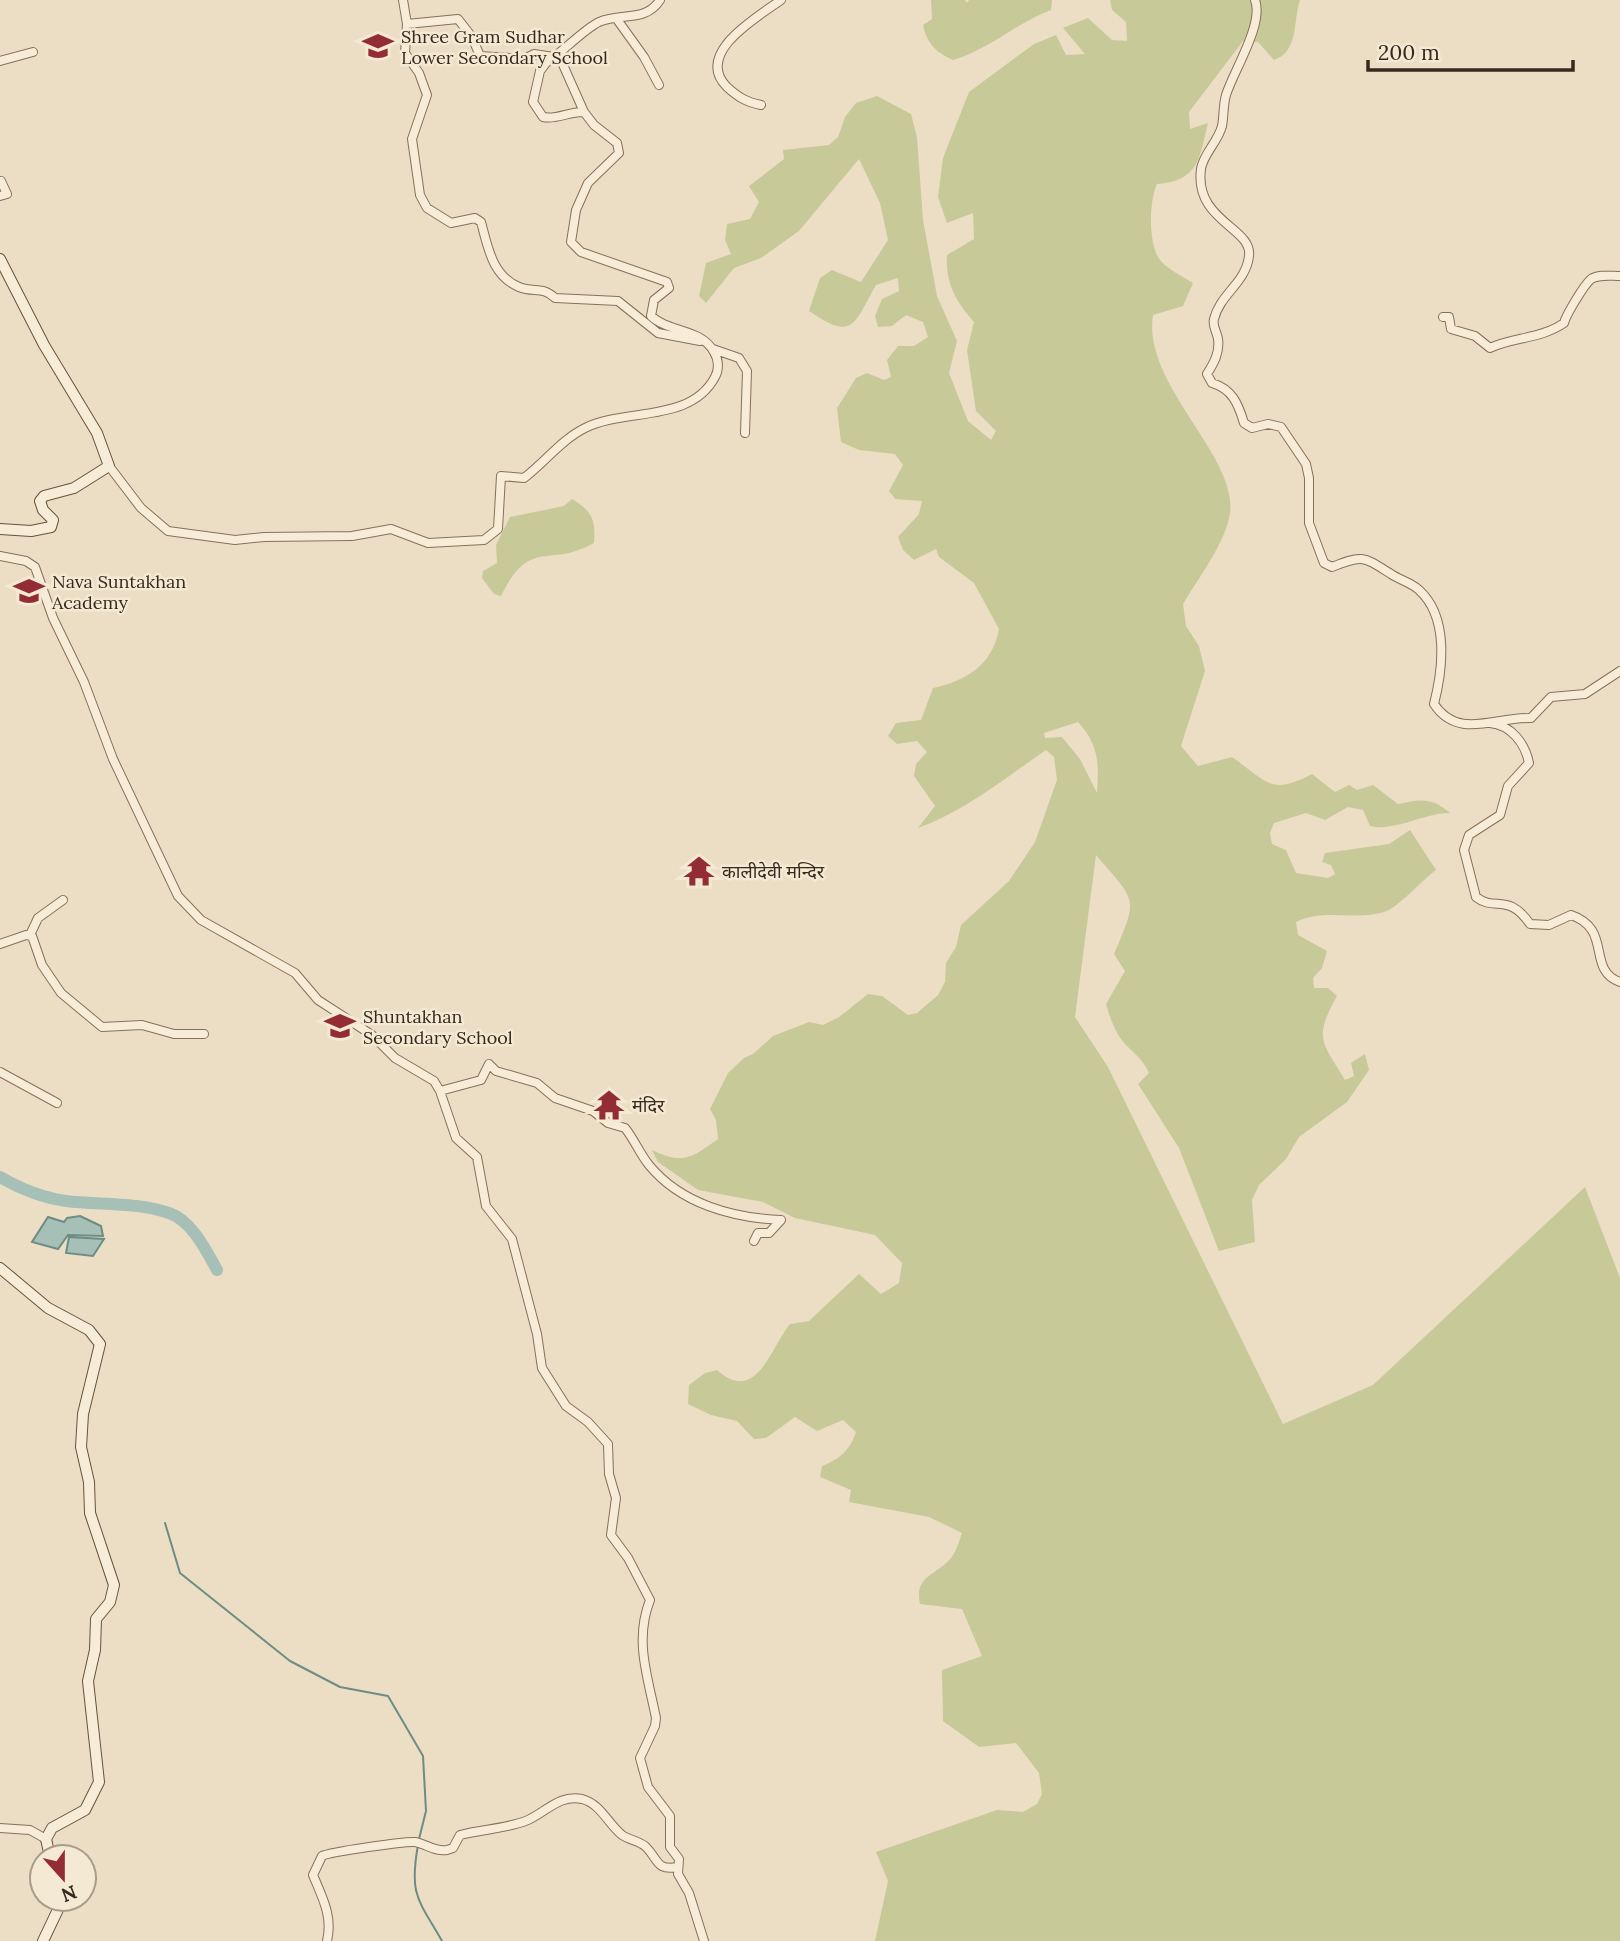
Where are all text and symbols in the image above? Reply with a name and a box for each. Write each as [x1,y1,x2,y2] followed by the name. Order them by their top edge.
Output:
[401,25,608,69] place label: Shree Gram Sudhar Lower Secondary School
[1368,28,1573,72] scale bar
[361,29,395,63] school or university icon: Shree Gram Sudhar Lower Secondary School
[1378,39,1440,66] text: 200 m
[51,570,186,614] place label: Nava Suntakhan Academy
[12,574,46,608] school or university icon: Nava Suntakhan Academy
[682,854,716,888] temple icon: कालीदेवी मन्दिर
[722,860,825,883] place label: कालीदेवी मन्दिर
[363,1005,513,1049] place label: Shuntakhan Secondary School
[323,1009,357,1043] school or university icon: Shuntakhan Secondary School
[592,1088,626,1122] temple icon: मंदिर
[632,1094,665,1117] place label: मंदिर
[28,1843,98,1913] north arrow
[58,1880,80,1908] text: N

